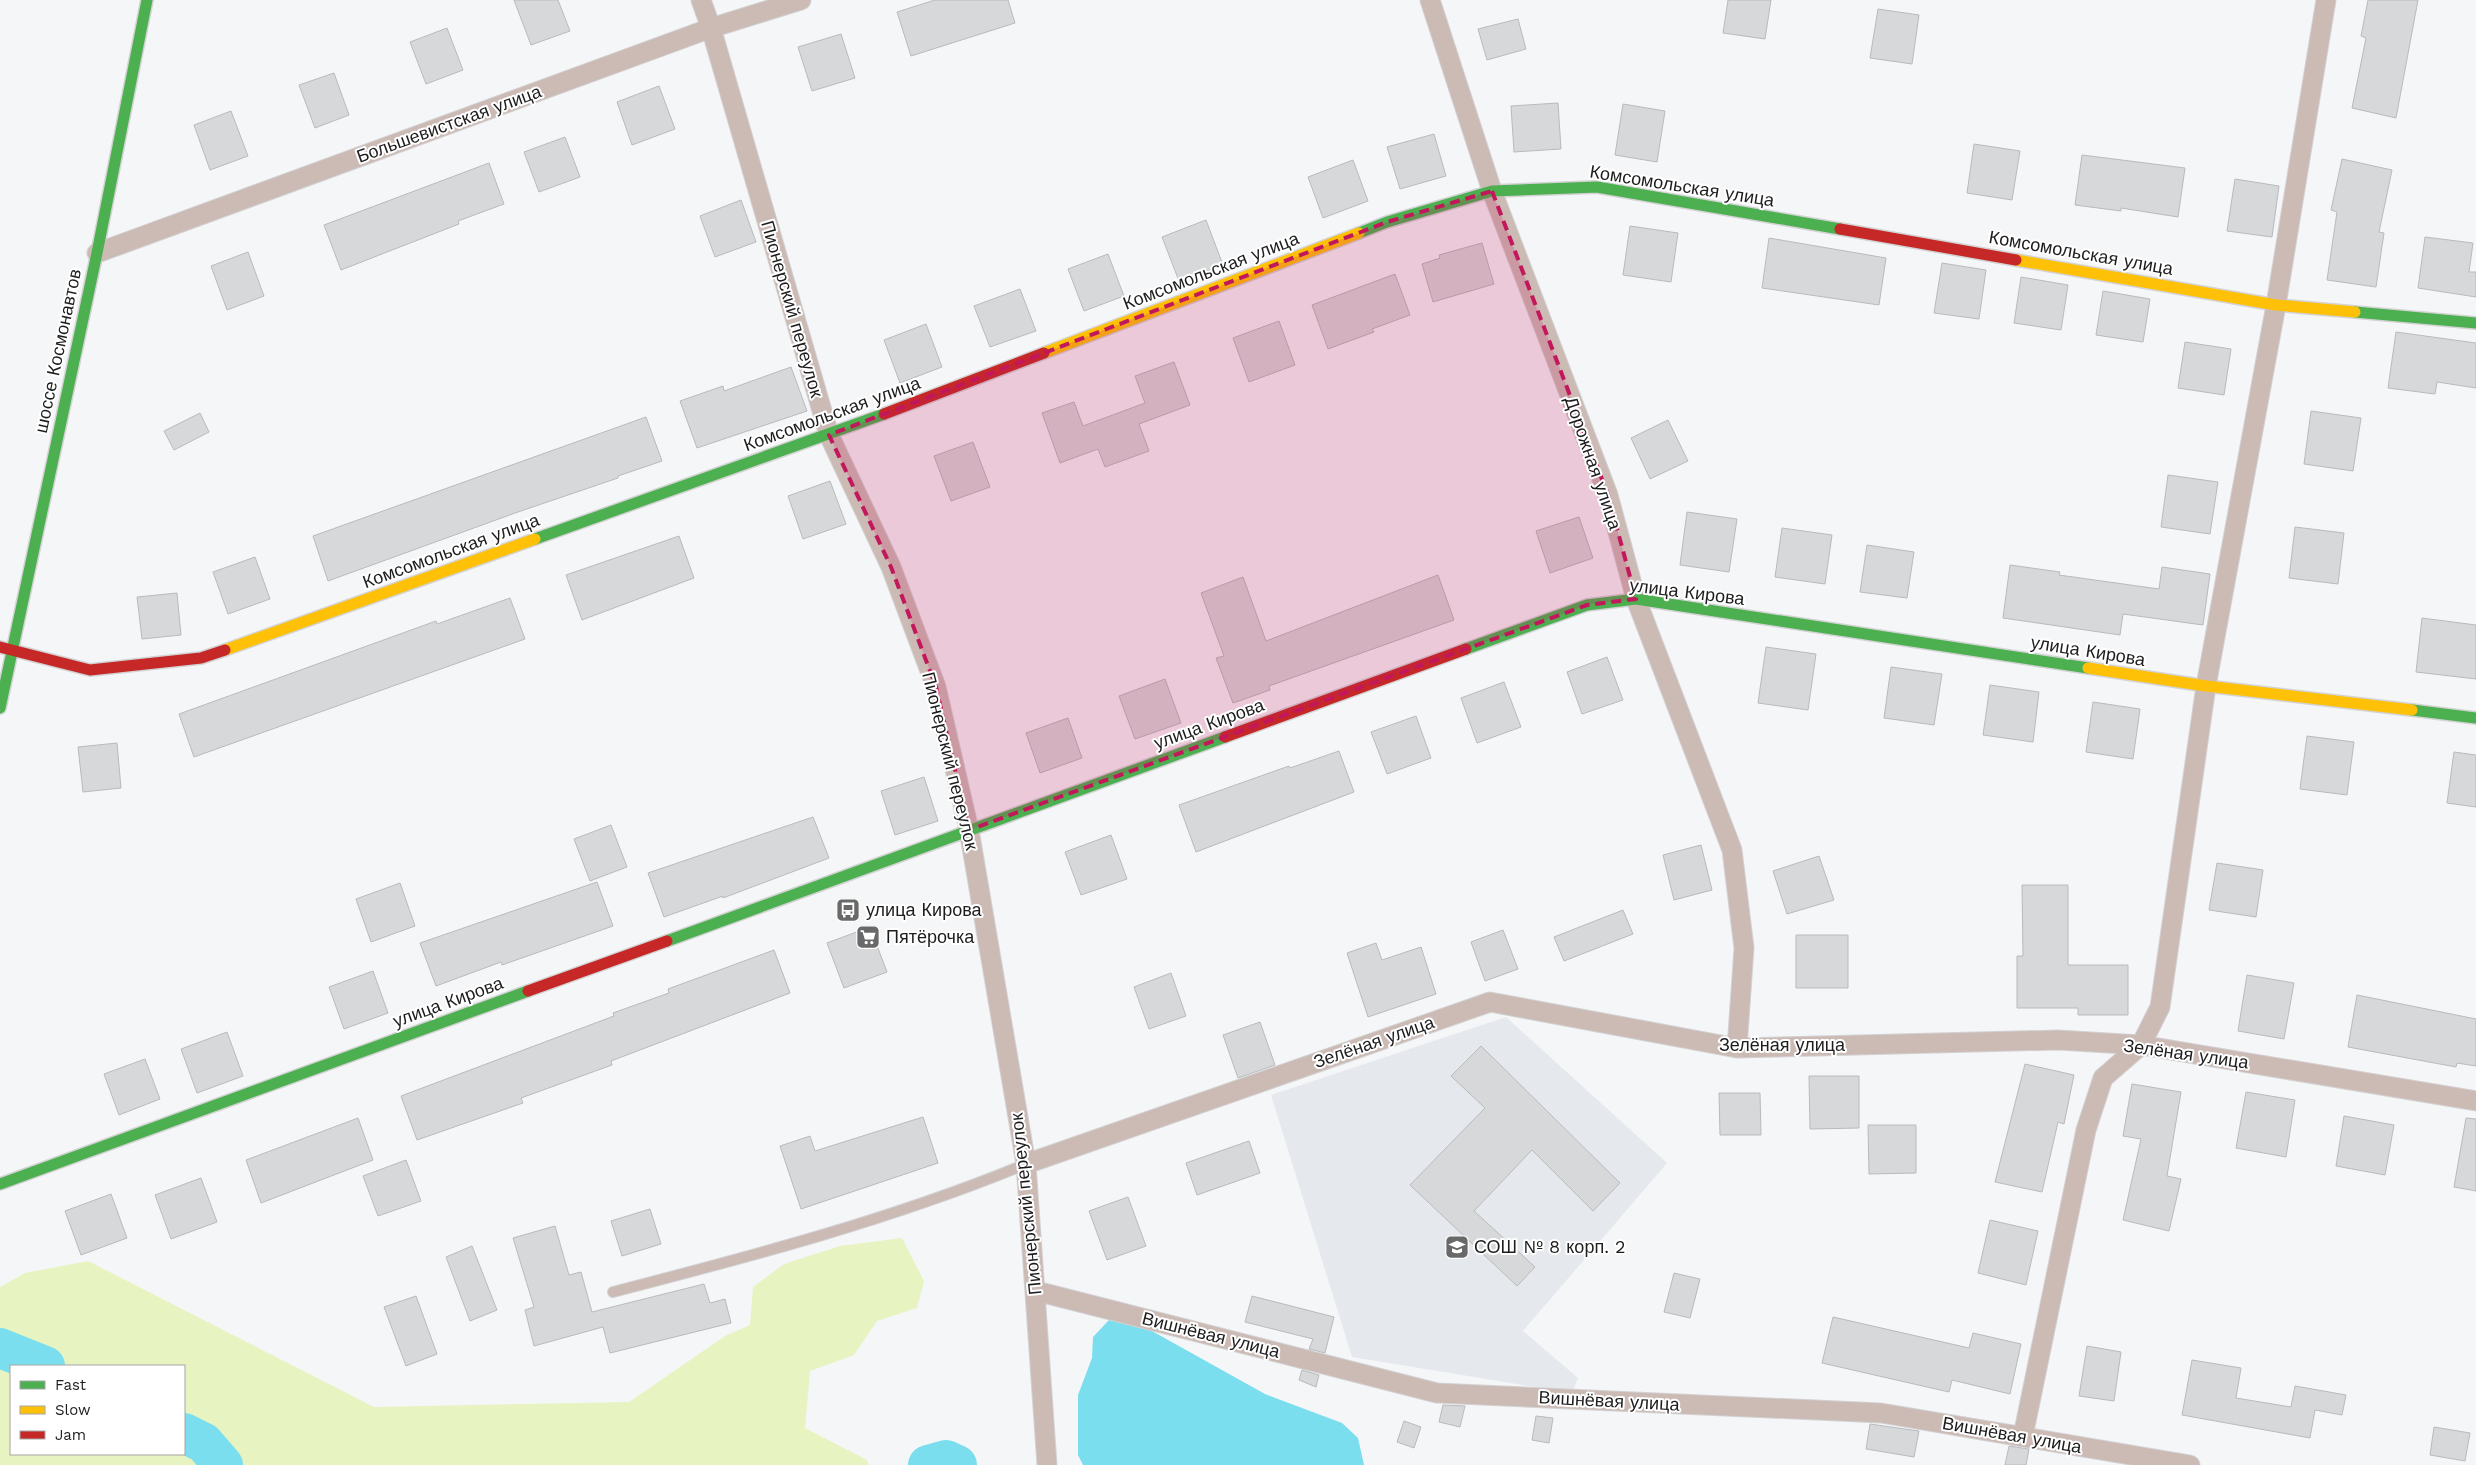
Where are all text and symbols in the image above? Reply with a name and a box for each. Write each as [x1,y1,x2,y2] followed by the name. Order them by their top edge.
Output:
[354,80,545,167] street label: Большевистская улица
[1588,161,1777,211] street label: Комсомольская улица
[757,218,828,400] street label: Пионерский переулок
[1987,226,2176,279] street label: Комсомольская улица
[1120,227,1303,314] street label: Комсомольская улица
[30,267,85,435] street label: шоссе Космонавтов
[741,371,924,455] street label: Комсомольская улица
[1561,393,1626,533] street label: Дорожная улица
[360,508,543,592] street label: Комсомольская улица
[1628,574,1747,609] street label: улица Кирова
[2029,631,2148,670] street label: улица Кирова
[918,670,983,852] street label: Пионерский переулок
[1151,694,1268,753] street label: улица Кирова
[835,897,861,923] bus stop icon: улица Кирова
[866,899,983,920] place label: улица Кирова
[855,924,881,950] supermarket icon: Пятёрочка
[886,926,975,947] place label: Пятёрочка
[390,972,507,1031] street label: улица Кирова
[1311,1011,1438,1072] street label: Зелёная улица
[1719,1034,1846,1055] street label: Зелёная улица
[2122,1034,2251,1073] street label: Зелёная улица
[1005,1112,1046,1296] street label: Пионерский переулок
[1444,1234,1470,1260] school or university icon: СОШ № 8 корп. 2
[1474,1236,1626,1257] place label: СОШ № 8 корп. 2
[1140,1307,1283,1362] street label: Вишнёвая улица
[10,1365,185,1455] legend
[55,1376,87,1394] text: Fast
[1538,1386,1681,1415] street label: Вишнёвая улица
[55,1401,91,1419] text: Slow
[1941,1412,2084,1457] street label: Вишнёвая улица
[55,1426,86,1444] text: Jam

